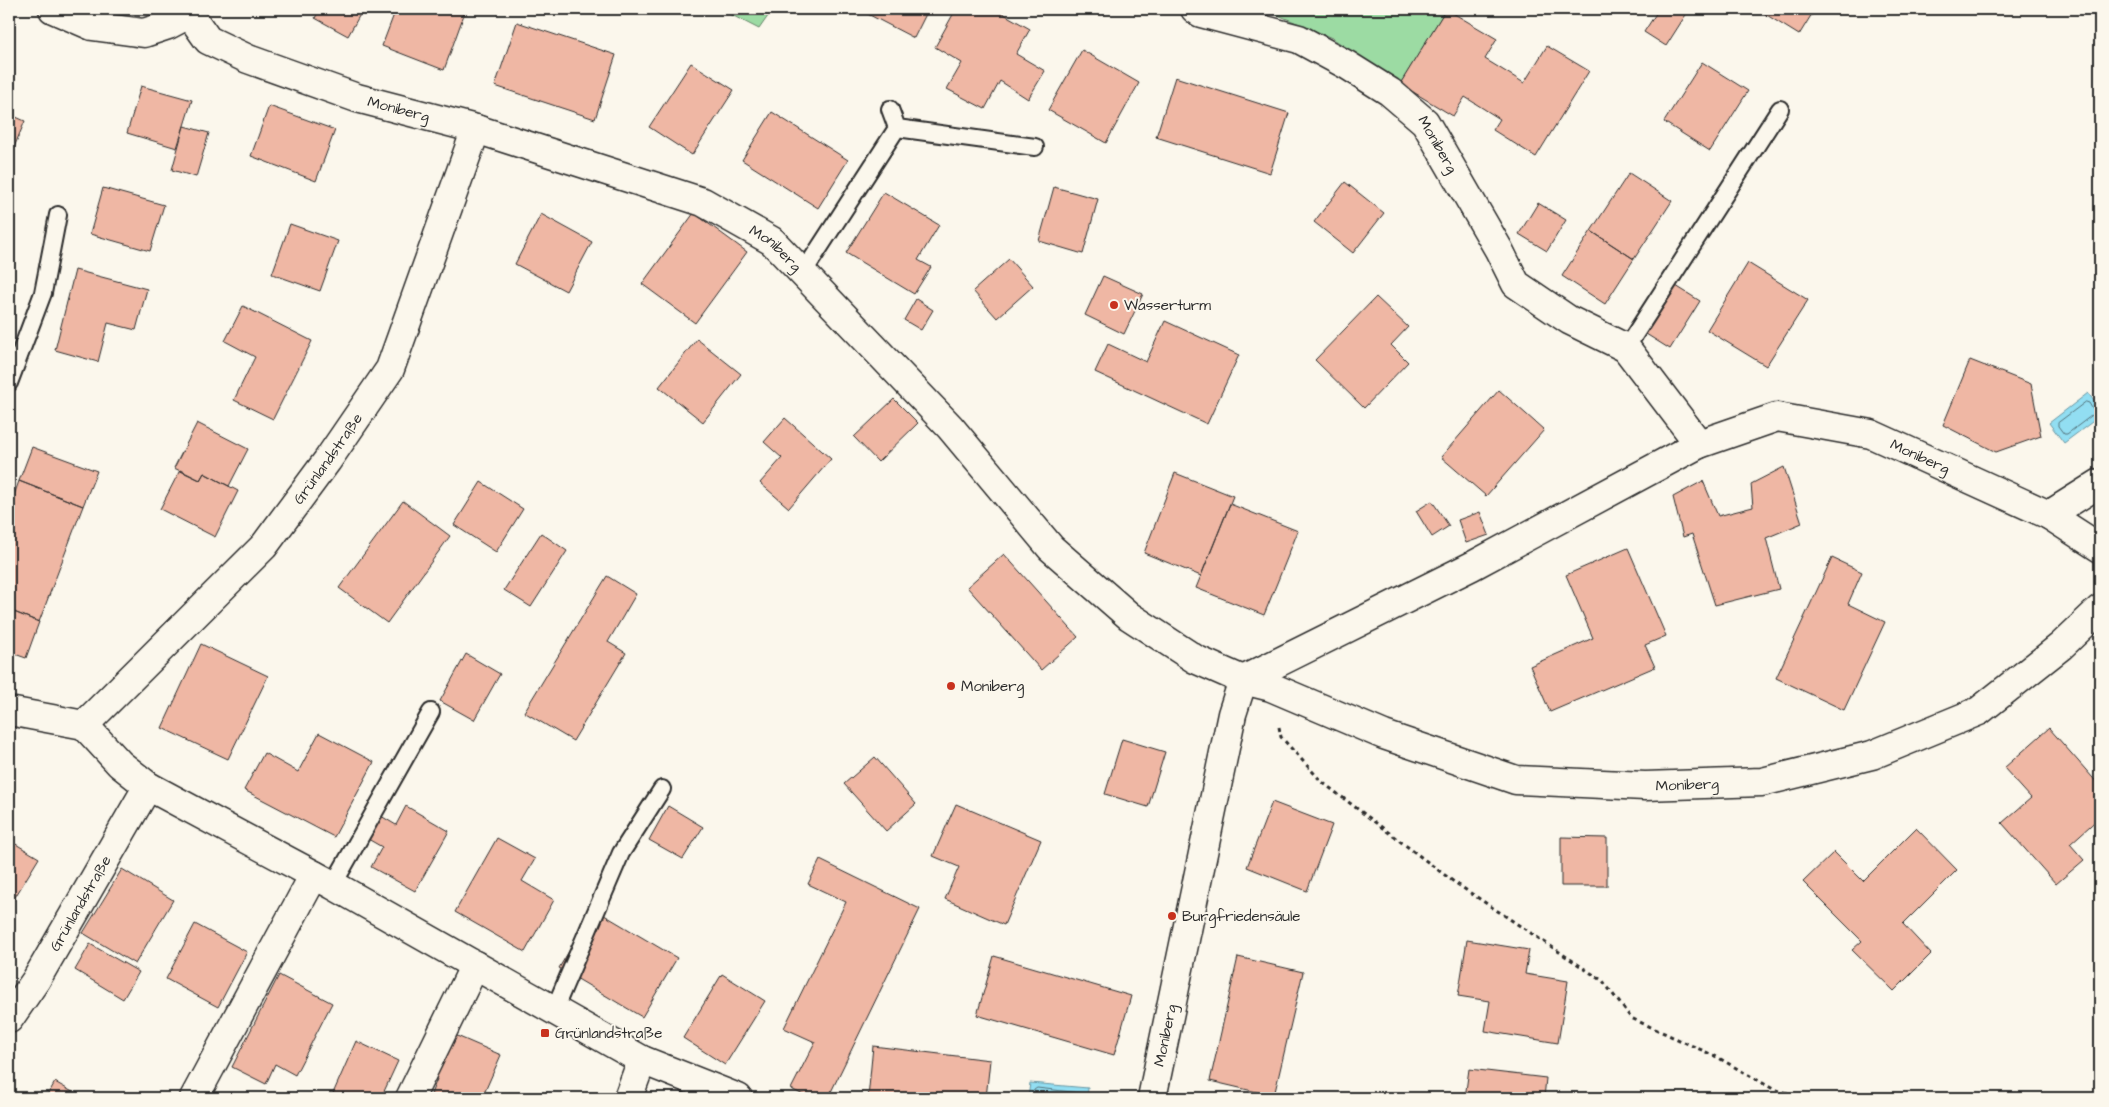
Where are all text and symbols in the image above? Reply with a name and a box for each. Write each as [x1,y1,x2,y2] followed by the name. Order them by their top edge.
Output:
[365,91,432,128] street label: Moniberg
[1413,112,1463,178] street label: Moniberg
[745,220,806,278] street label: Moniberg
[1124,295,1211,316] place label: Wasserturm
[1108,299,1120,311] marker: Wasserturm
[288,409,368,509] street label: Grünlandstraße
[1887,434,1953,480] street label: Moniberg
[961,676,1024,698] place label: Moniberg
[945,680,957,692] marker: Moniberg
[1655,773,1720,797] street label: Moniberg
[45,852,117,955] street label: Grünlandstraße
[1182,906,1300,928] place label: Burgfriedensäule
[1166,910,1178,922] marker: Burgfriedensäule
[1149,1002,1183,1069] street label: Moniberg
[555,1023,662,1044] place label: Grünlandstraße
[539,1027,551,1039] marker: Grünlandstraße

